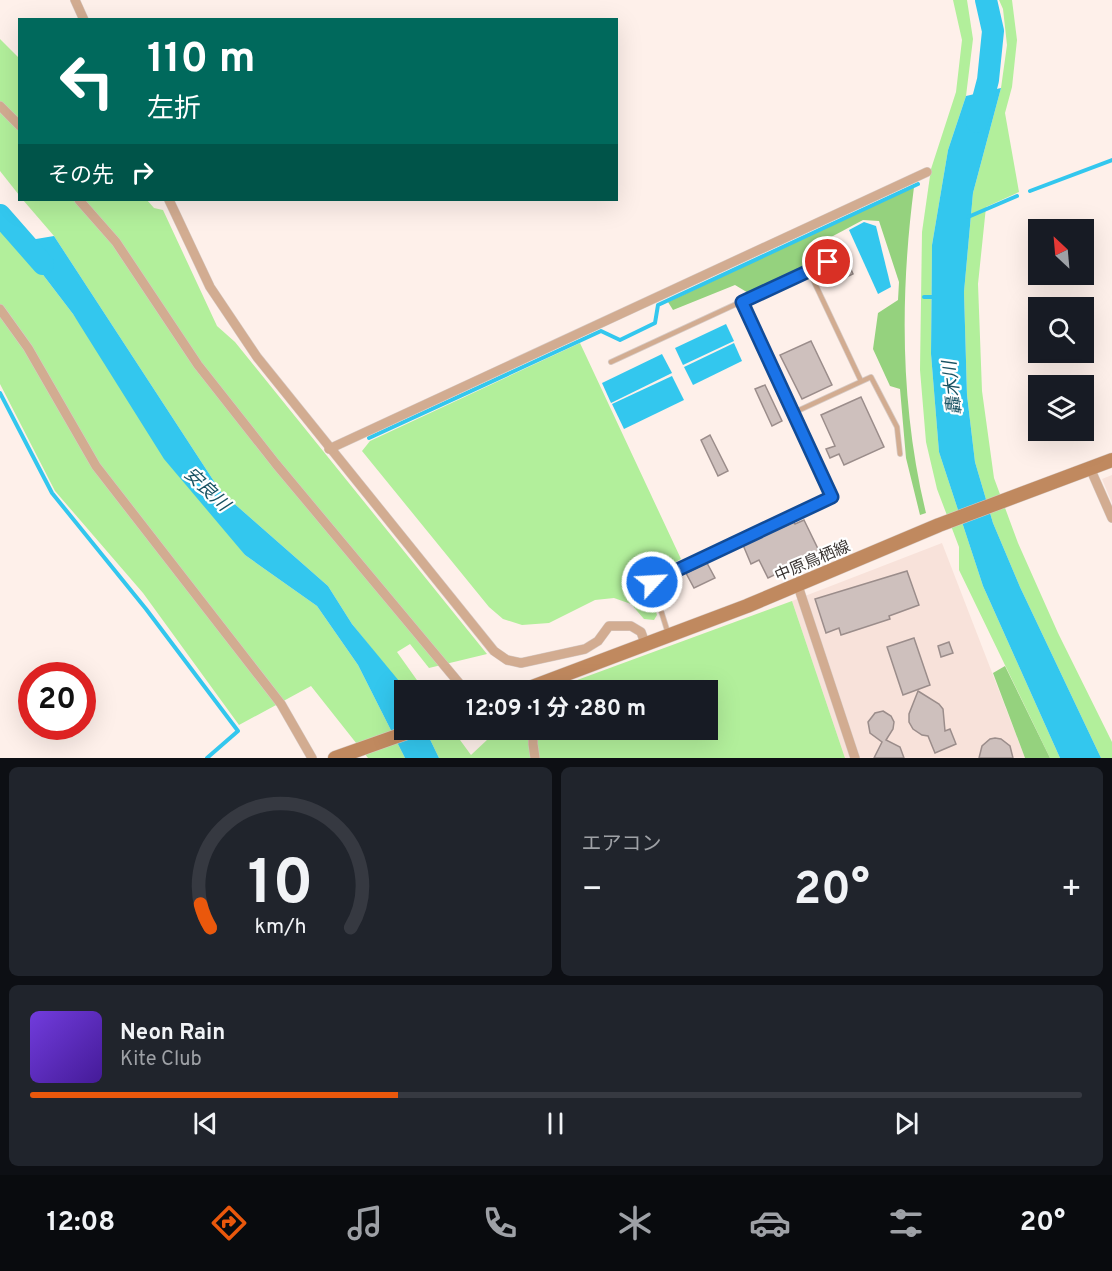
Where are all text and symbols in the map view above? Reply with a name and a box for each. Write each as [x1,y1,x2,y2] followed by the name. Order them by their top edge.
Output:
[147,34,256,87] text: 110 m
[48,42,126,120] icon: left
[147,93,201,127] text: 左折
[126,156,159,189] icon: right
[48,163,114,190] text: その先
[1028,219,1094,285] north arrow
[1028,219,1094,441] map controls
[802,236,853,287] pin
[811,245,844,278] icon: arrive
[1028,297,1094,363] button: search
[939,358,968,416] water label: 轟木川
[1028,375,1094,441] button: layers
[178,463,235,518] water label: 安良川
[772,537,854,587] street label: 中原鳥栖線
[620,550,684,614] position arrow
[18,662,96,740] speed limit sign: 20
[466,696,646,723] text: 12:09 · 1 分 · 280 m
[582,832,662,858] text: エアコン
[247,847,313,926] text: 10
[794,863,870,920] text: 20°
[582,870,603,912] text: −
[1061,870,1082,912] text: +
[254,915,306,942] text: km/h
[120,1020,225,1047] text: Neon Rain
[120,1047,202,1073] text: Kite Club
[189,1107,222,1140] icon: previous
[539,1107,572,1140] icon: pause
[890,1107,923,1140] icon: next
[208,1202,250,1244] icon: directions
[344,1202,386,1244] icon: music
[479,1202,521,1244] icon: phone
[614,1202,656,1244] icon: climate
[749,1202,791,1244] icon: car
[885,1202,927,1244] icon: filters
[47,1206,115,1240] text: 12:08
[1020,1206,1065,1240] text: 20°

